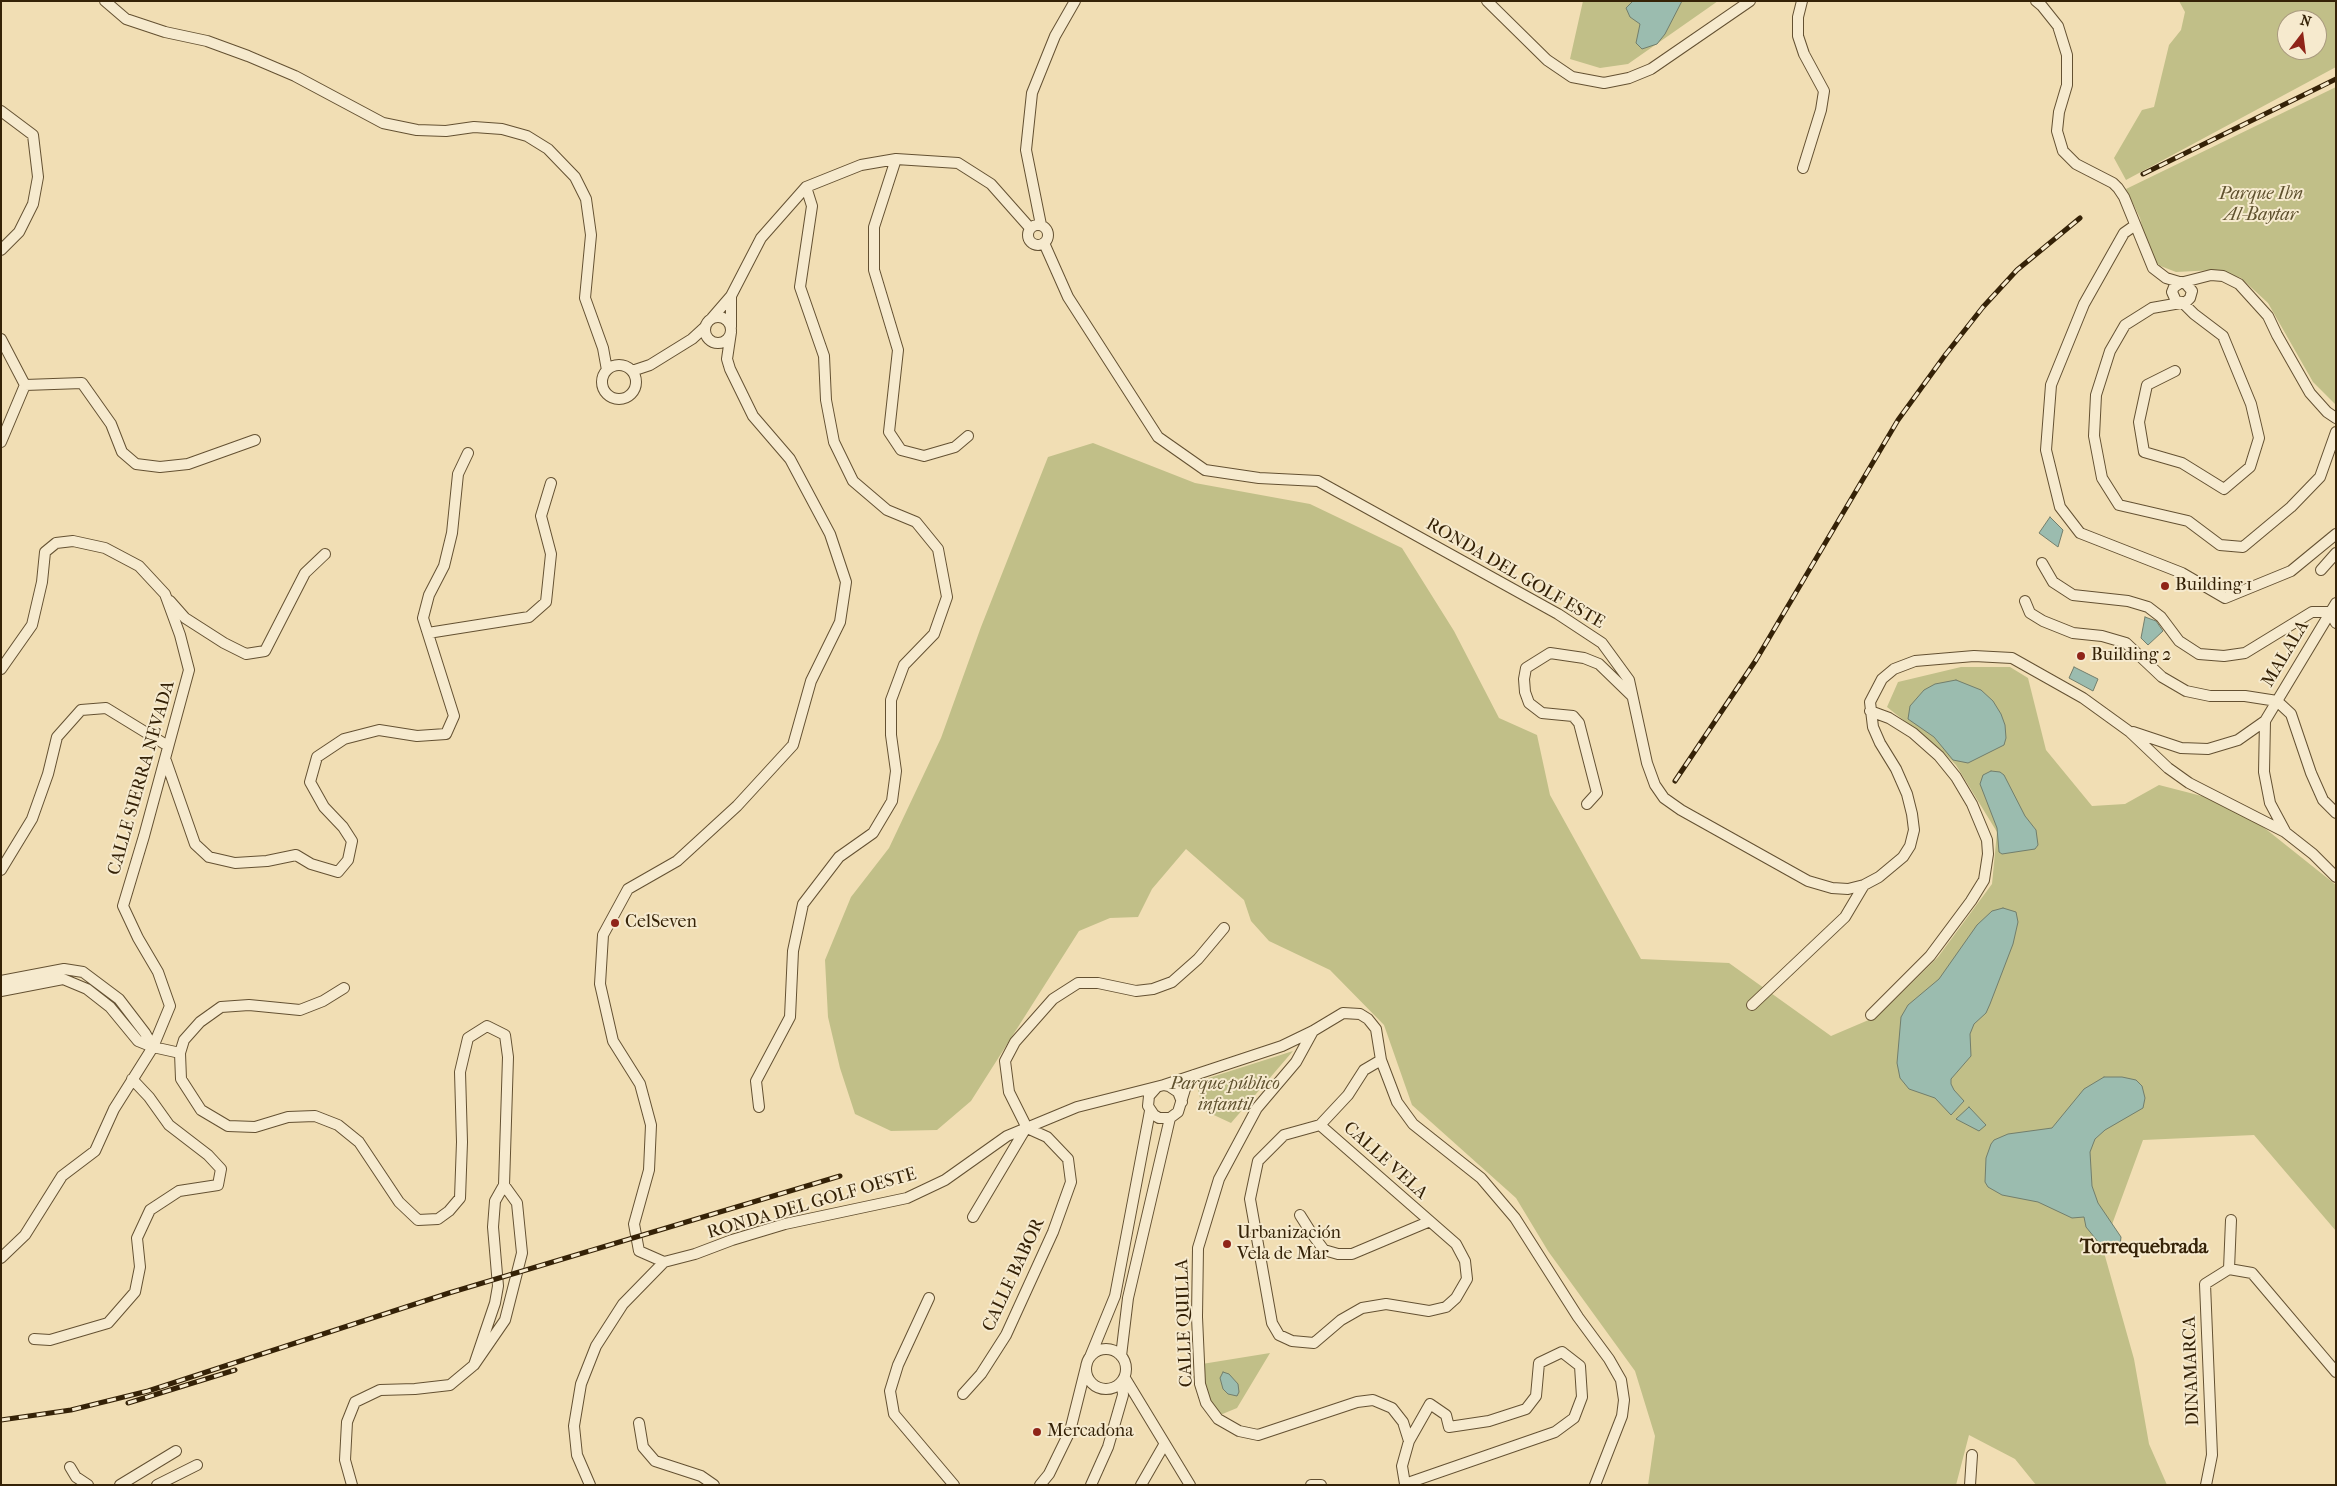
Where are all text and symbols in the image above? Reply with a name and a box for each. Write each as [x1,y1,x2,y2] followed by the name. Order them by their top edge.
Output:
[2277,10,2327,60] north arrow
[2298,11,2313,31] text: N
[2219,184,2303,226] park label: Parque Ibn Al-Baytar
[1422,514,1608,634] street label: RONDA DEL GOLF ESTE
[2175,575,2253,597] place label: Building 1
[2159,580,2171,592] marker: Building 1
[2258,617,2314,691] street label: MALALA
[2091,645,2171,667] place label: Building 2
[2075,650,2087,662] marker: Building 2
[104,678,180,878] street label: CALLE SIERRA NEVADA
[625,912,697,934] place label: CelSeven
[609,917,621,929] marker: CelSeven
[1170,1074,1280,1116] park label: Parque público infantil
[1338,1118,1432,1204] street label: CALLE VELA
[705,1164,919,1244] street label: RONDA DEL GOLF OESTE
[978,1215,1050,1335] street label: CALLE BABOR
[1237,1223,1341,1266] place label: Urbanización Vela de Mar
[2080,1236,2208,1260] district label: Torrequebrada
[1221,1238,1233,1250] marker: Urbanización Vela de Mar
[1172,1258,1198,1388] street label: CALLE QUILLA
[2179,1316,2205,1426] street label: DINAMARCA
[1047,1421,1134,1443] place label: Mercadona
[1031,1426,1043,1438] marker: Mercadona

